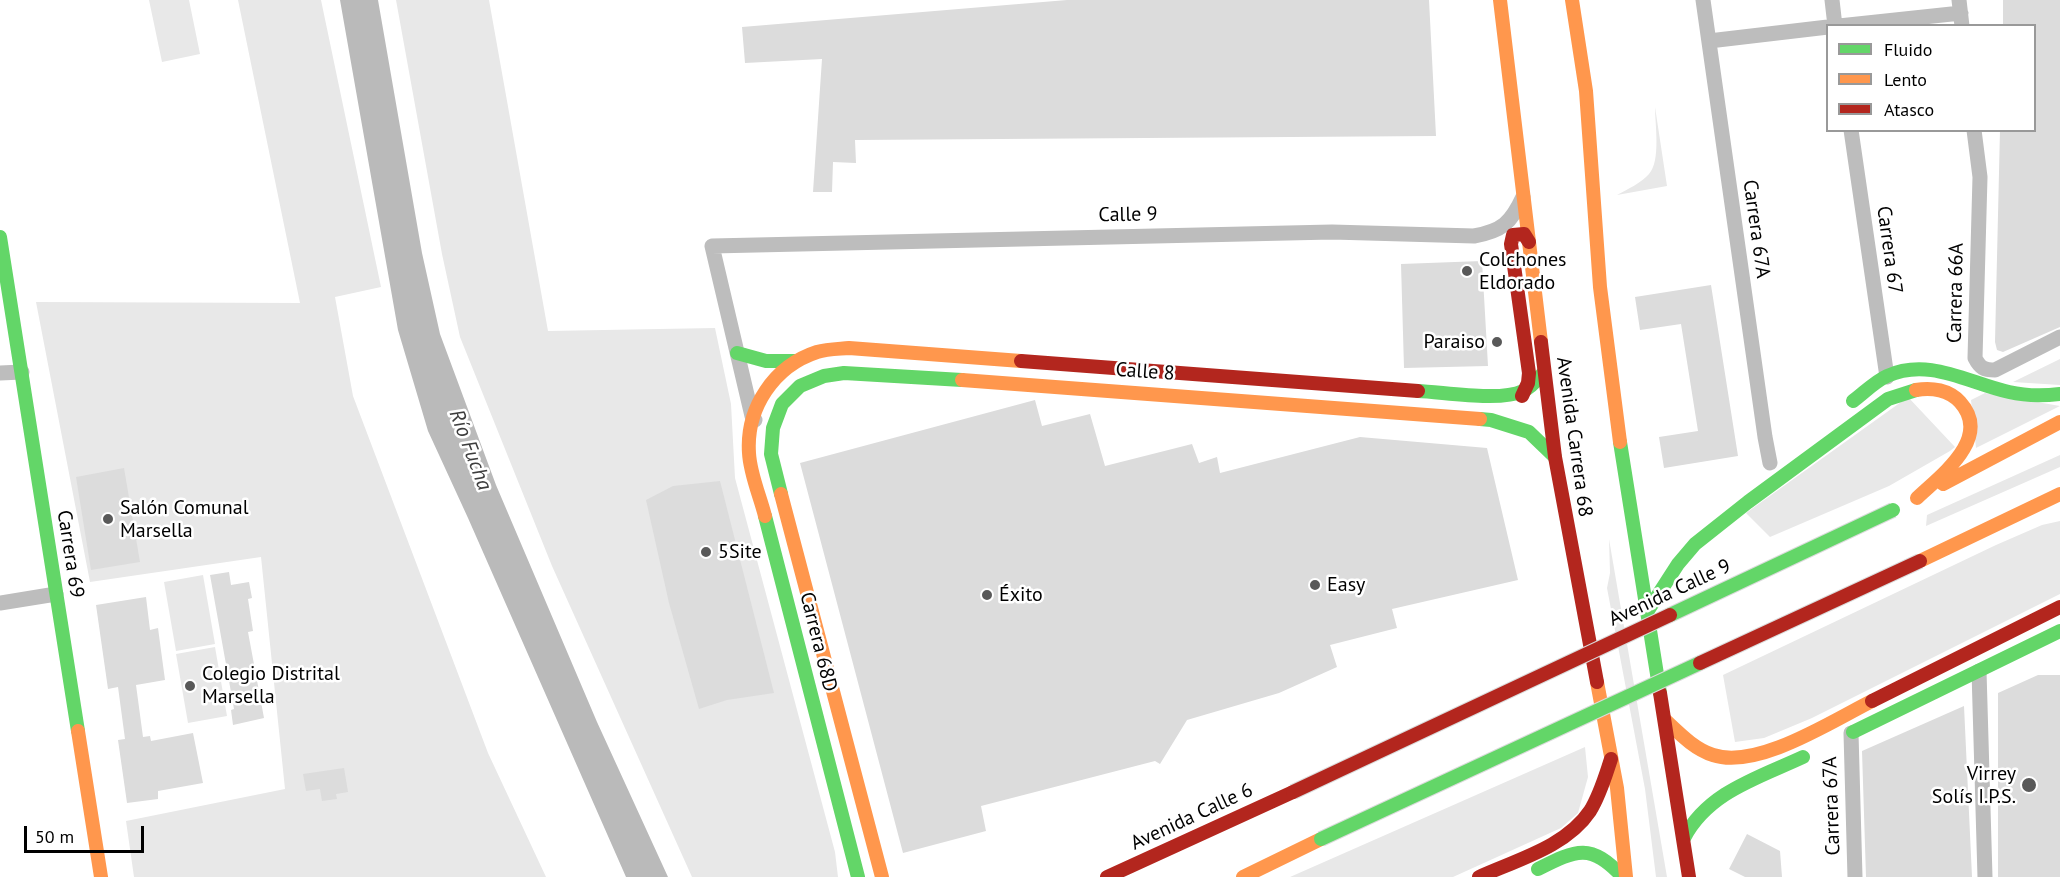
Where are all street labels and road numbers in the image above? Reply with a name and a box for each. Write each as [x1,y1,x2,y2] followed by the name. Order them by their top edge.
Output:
[1737,178,1775,280] street label: Carrera 67A
[1098,202,1158,228] street label: Calle 9
[1871,204,1907,296] street label: Carrera 67
[1943,243,1969,343] street label: Carrera 66A
[1551,355,1597,519] street label: Avenida Carrera 68
[1115,358,1175,386] street label: Calle 8
[51,508,89,600] street label: Carrera 69
[1605,554,1735,632] street label: Avenida Calle 9
[794,590,842,694] street label: Carrera 68D
[1818,756,1846,856] street label: Carrera 67A
[1127,778,1257,856] street label: Avenida Calle 6

